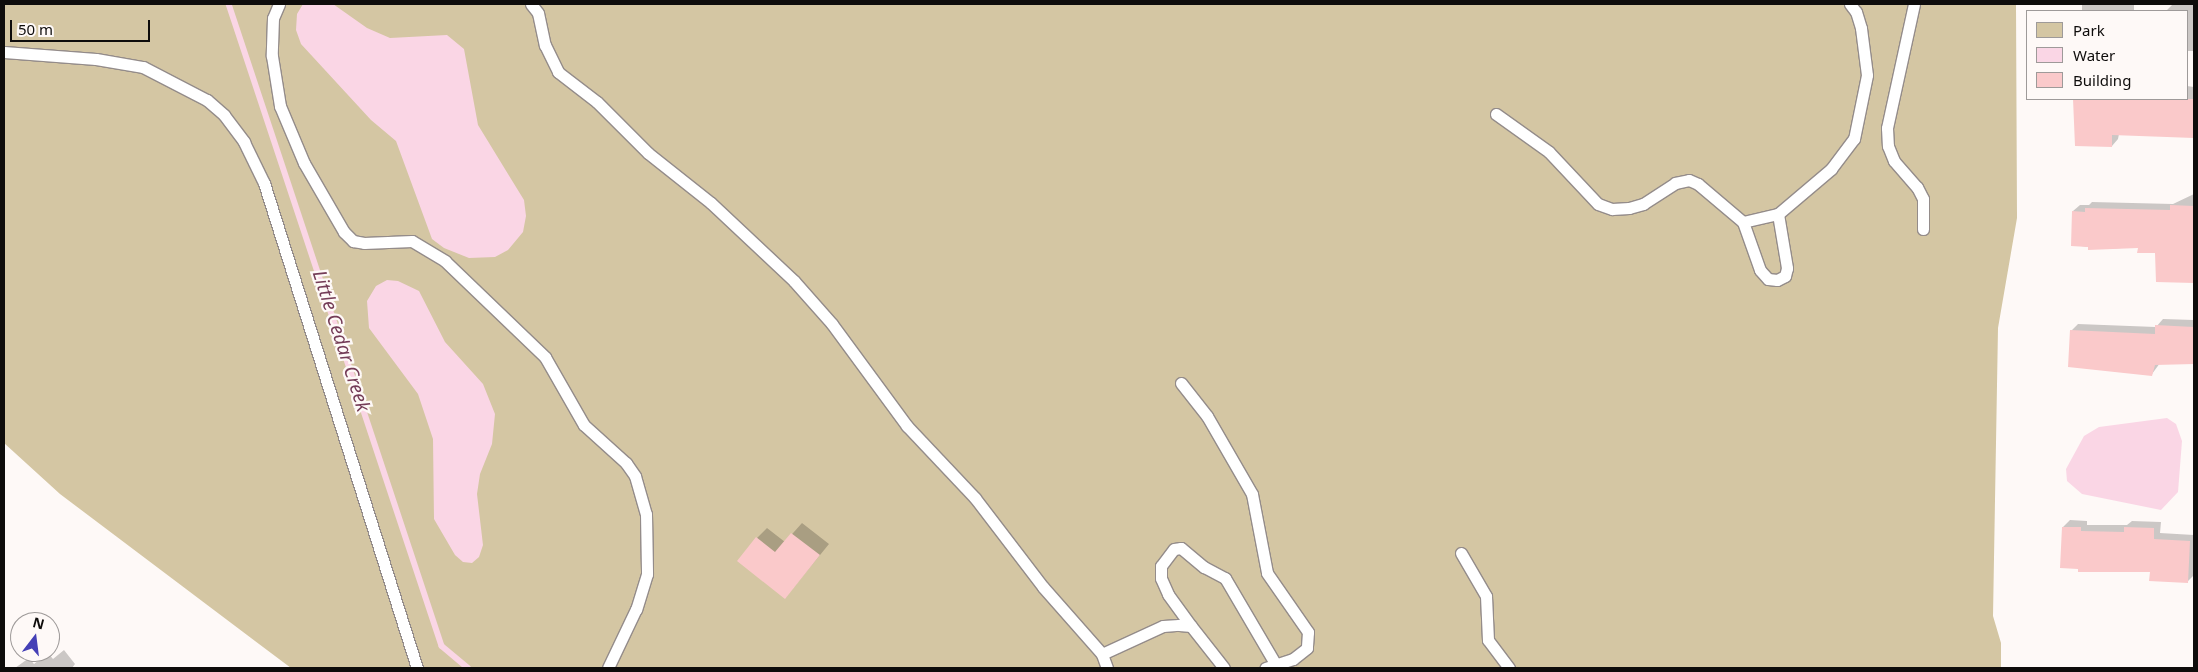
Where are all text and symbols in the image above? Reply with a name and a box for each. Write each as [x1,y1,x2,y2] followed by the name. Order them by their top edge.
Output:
[12,10,152,42] scale bar
[2026,10,2188,100] legend
[18,19,53,39] text: 50 m
[2073,20,2105,40] text: Park
[2073,45,2115,65] text: Water
[2073,70,2131,90] text: Building
[307,267,375,415] water label: Little Cedar Creek
[10,612,60,662] north arrow
[31,612,47,634] text: N

